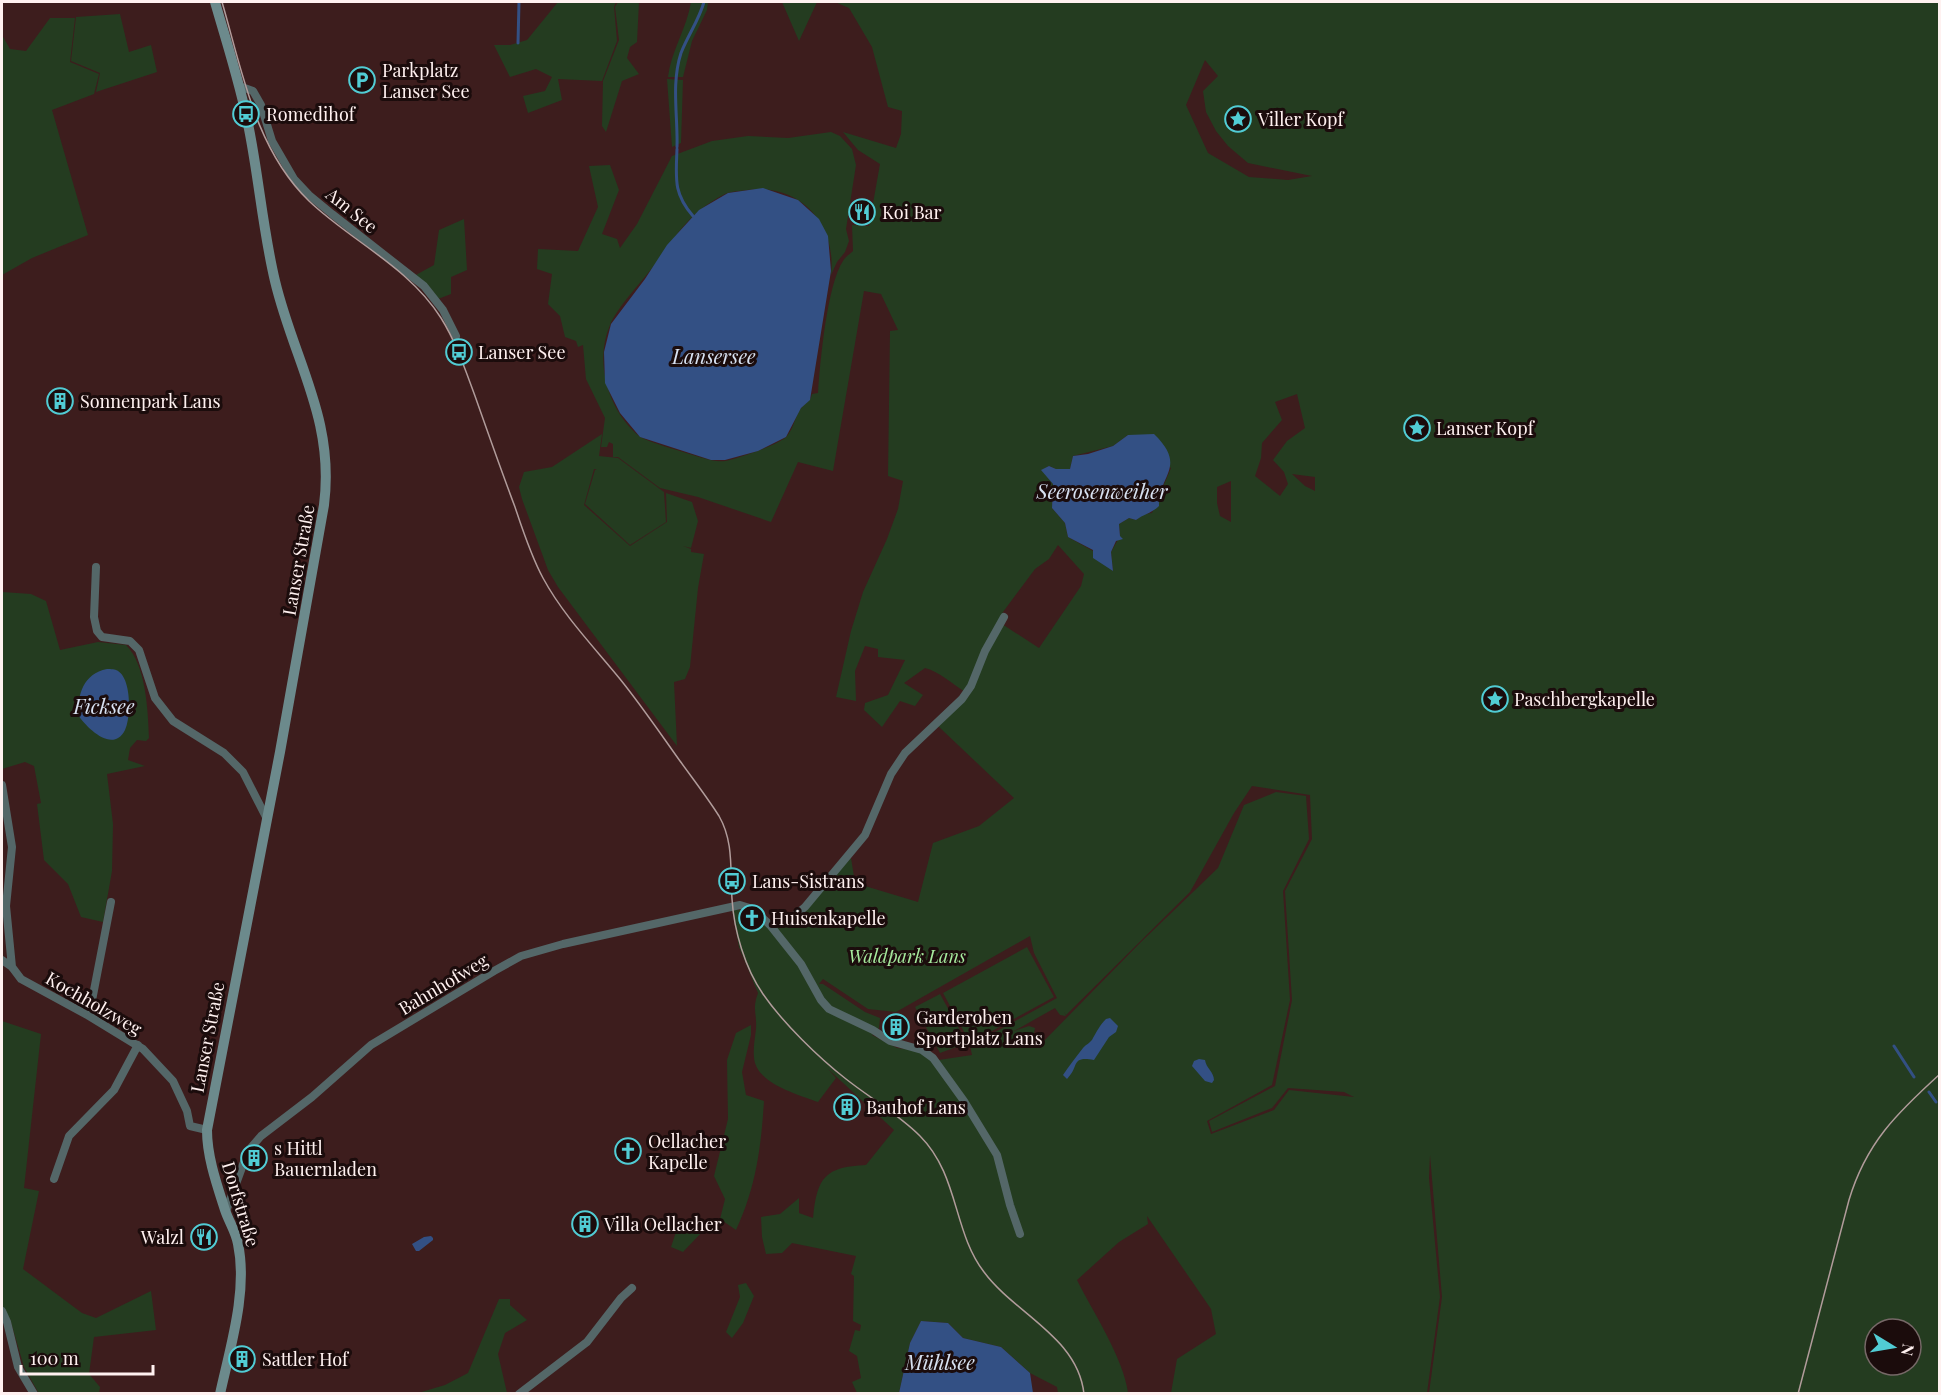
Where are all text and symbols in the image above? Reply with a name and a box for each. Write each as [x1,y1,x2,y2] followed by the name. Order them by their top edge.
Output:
[382,58,470,103] place label: Parkplatz Lanser See
[347,65,377,95] parking icon: Parkplatz Lanser See
[231,99,261,129] bus stop icon: Romedihof
[266,102,357,126] place label: Romedihof
[1223,104,1253,134] place icon: Viller Kopf
[1257,107,1346,131] place label: Viller Kopf
[320,181,383,238] street label: Am See
[847,197,877,227] restaurant icon: Koi Bar
[882,200,942,224] place label: Koi Bar
[444,337,474,367] bus stop icon: Lanser See
[478,340,566,364] place label: Lanser See
[671,342,756,369] water label: Lansersee
[45,386,75,416] building icon: Sonnenpark Lans
[80,389,221,413] place label: Sonnenpark Lans
[1402,413,1432,443] place icon: Lanser Kopf
[1436,416,1536,440] place label: Lanser Kopf
[1036,477,1169,504] water label: Seerosenweiher
[276,503,320,617] street label: Lanser Straße
[1480,684,1510,714] place icon: Paschbergkapelle
[1514,687,1655,711] place label: Paschbergkapelle
[72,692,135,719] water label: Ficksee
[717,866,747,896] bus stop icon: Lans-Sistrans
[752,869,865,893] place label: Lans-Sistrans
[737,903,767,933] church icon: Huisenkapelle
[771,906,886,930] place label: Huisenkapelle
[848,944,966,968] park label: Waldpark Lans
[394,948,493,1020] street label: Bahnhofweg
[42,966,147,1040] street label: Kochholzweg
[185,980,229,1094] street label: Lanser Straße
[916,1005,1043,1050] place label: Garderoben Sportplatz Lans
[881,1012,911,1042] building icon: Garderoben Sportplatz Lans
[832,1092,862,1122] building icon: Bauhof Lans
[866,1095,966,1119] place label: Bauhof Lans
[648,1129,726,1174] place label: Oellacher Kapelle
[274,1136,377,1181] place label: s Hittl Bauernladen
[613,1136,643,1166] church icon: Oellacher Kapelle
[239,1143,269,1173] building icon: s Hittl Bauernladen
[217,1159,265,1249] street label: Dorfstraße
[570,1209,600,1239] building icon: Villa Oellacher
[603,1212,722,1236] place label: Villa Oellacher
[189,1222,219,1252] restaurant icon: Walzl
[140,1225,184,1249] place label: Walzl
[1863,1317,1923,1377] north arrow
[21,1338,153,1376] scale bar
[1897,1342,1920,1358] text: N
[227,1344,257,1374] building icon: Sattler Hof
[30,1346,79,1370] text: 100 m
[262,1347,350,1371] place label: Sattler Hof
[904,1348,975,1375] water label: Mühlsee

